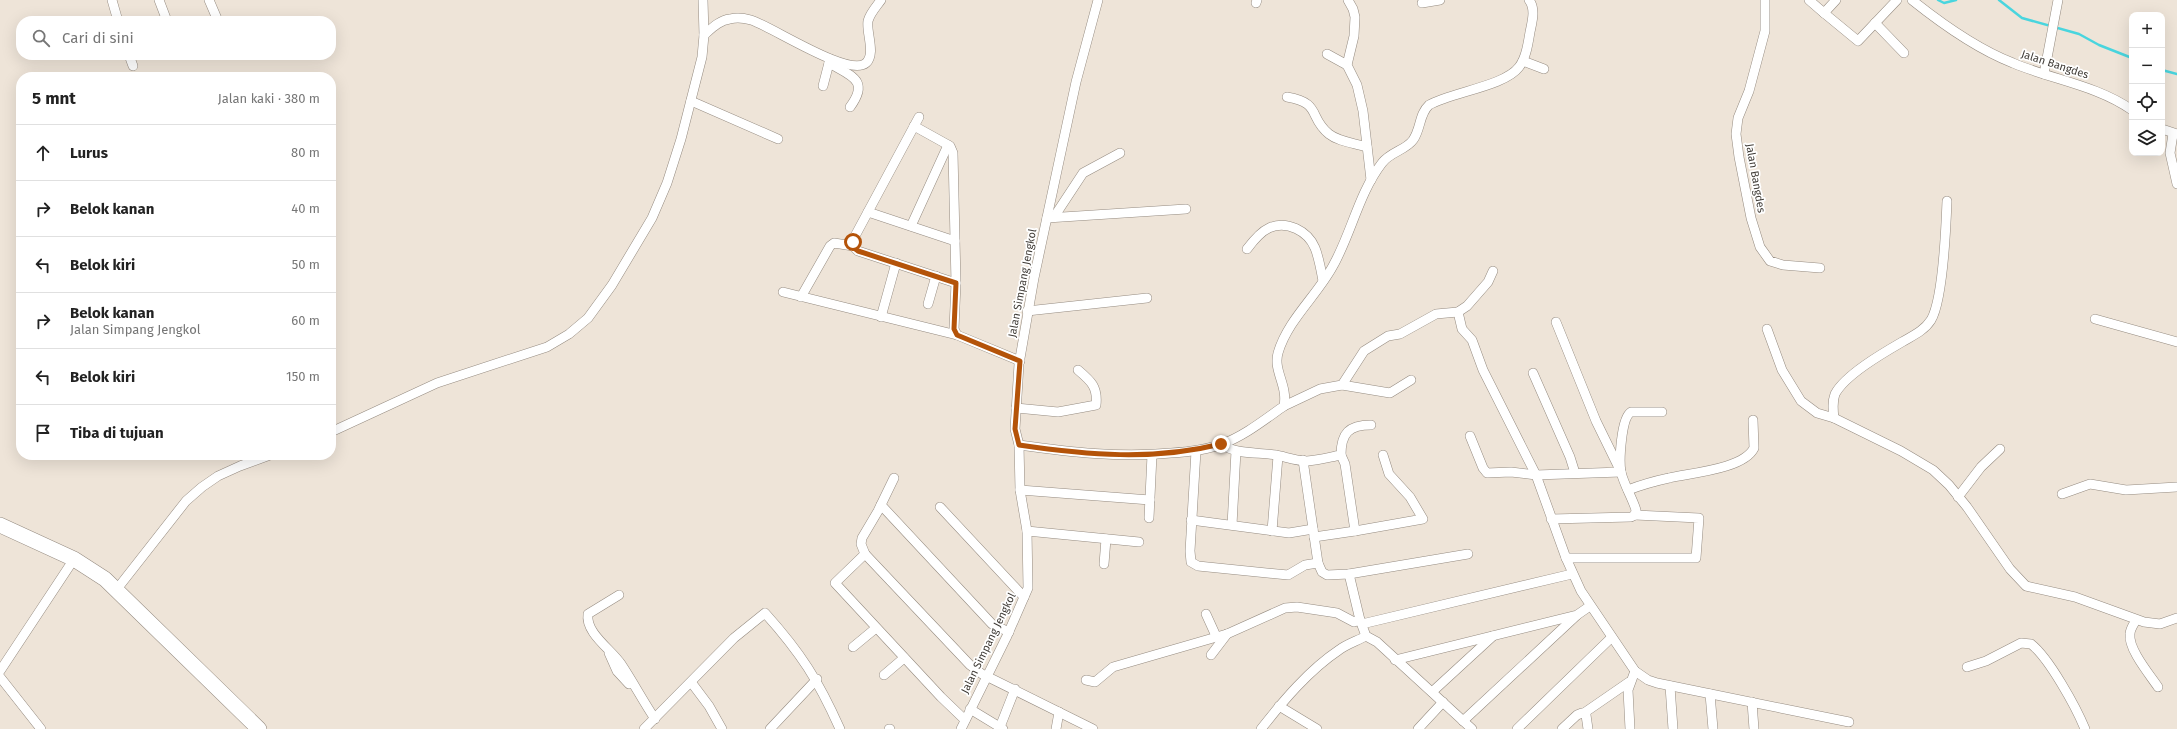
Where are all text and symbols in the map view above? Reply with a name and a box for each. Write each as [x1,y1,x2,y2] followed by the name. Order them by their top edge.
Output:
[2129,12,2165,156] map controls
[2129,12,2165,48] button: +
[16,16,336,60] search box
[30,27,52,49] icon: search
[62,29,134,47] text: Cari di sini
[2019,47,2090,81] street label: Jalan Bangdes
[2129,48,2165,84] button: −
[2129,84,2165,120] button: locate
[32,88,76,109] text: 5 mnt
[218,91,320,106] text: Jalan kaki · 380 m
[2129,120,2165,156] button: layers
[32,142,54,164] icon: ahead
[1743,142,1768,214] street label: Jalan Bangdes
[70,144,108,162] text: Lurus
[291,145,320,160] text: 80 m
[32,198,54,220] icon: right
[70,200,154,218] text: Belok kanan
[291,201,320,216] text: 40 m
[1006,228,1039,339] street label: Jalan Simpang Jengkol
[844,233,862,251] route start
[32,254,54,276] icon: left
[70,256,135,274] text: Belok kiri
[292,257,320,272] text: 50 m
[70,304,154,322] text: Belok kanan
[32,310,54,332] icon: right
[291,313,320,328] text: 60 m
[70,322,201,337] text: Jalan Simpang Jengkol
[32,366,54,388] icon: left
[70,368,135,386] text: Belok kiri
[286,369,320,384] text: 150 m
[32,422,54,444] icon: arrive
[70,424,164,442] text: Tiba di tujuan
[1212,435,1230,453] route end
[958,591,1019,696] street label: Jalan Simpang Jengkol

